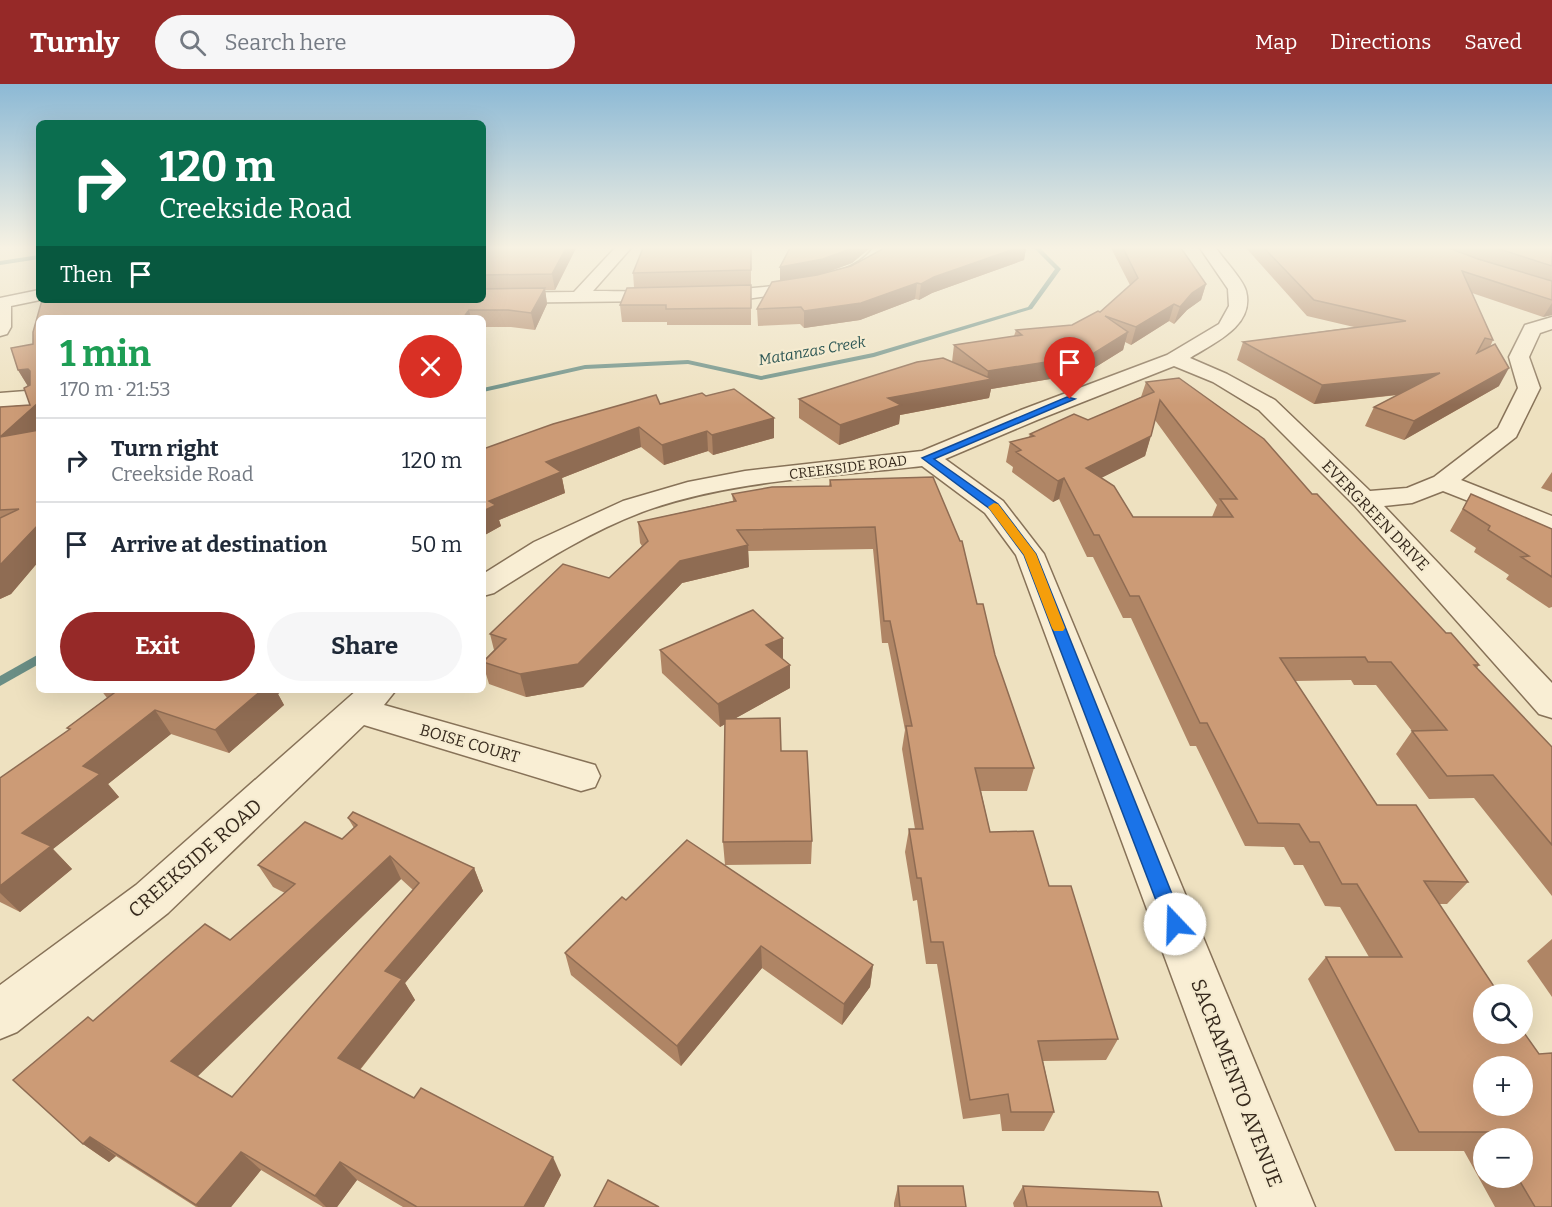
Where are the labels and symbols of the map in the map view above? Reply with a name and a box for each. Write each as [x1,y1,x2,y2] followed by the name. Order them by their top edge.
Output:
[757,333,868,369] water label: Matanzas Creek
[1044,337,1095,399] pin
[788,452,908,483] street label: CREEKSIDE ROAD
[1318,456,1433,575] street label: EVERGREEN DRIVE
[418,720,522,767] street label: BOISE COURT
[123,793,267,923] street label: CREEKSIDE ROAD
[1143,892,1207,956] position arrow
[1186,976,1288,1190] street label: SACRAMENTO AVENUE

